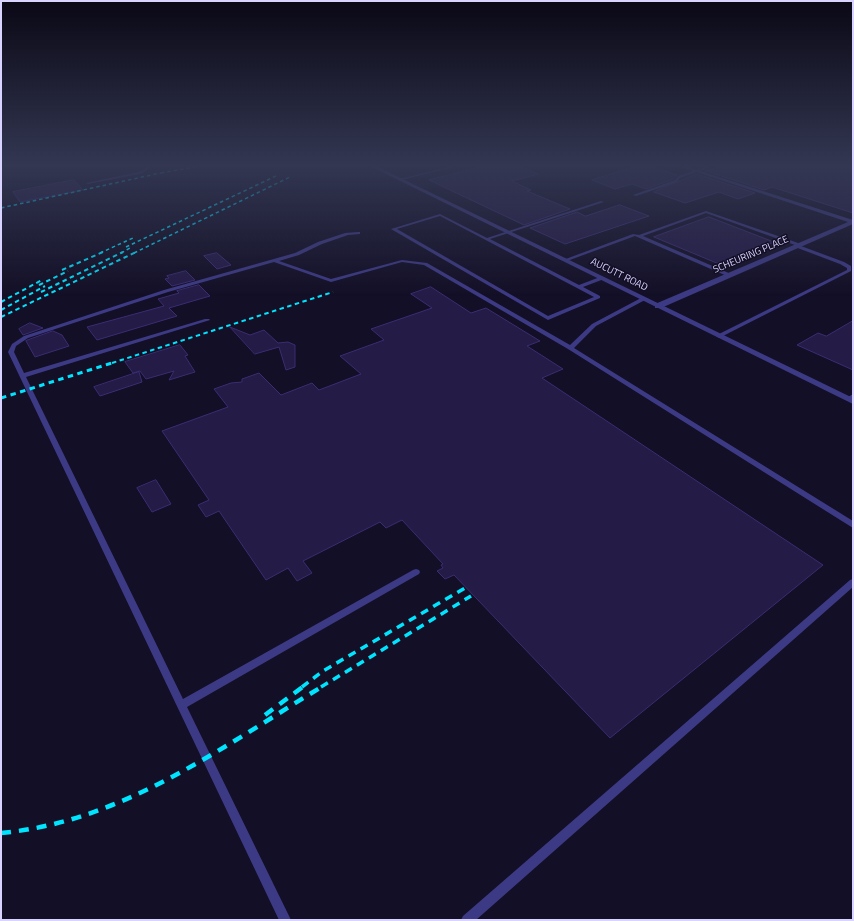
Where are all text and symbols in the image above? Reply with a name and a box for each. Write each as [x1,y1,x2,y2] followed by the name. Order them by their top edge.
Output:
[711,234,791,276] street label: SCHEURING PLACE
[589,256,649,294] street label: AUCUTT ROAD

